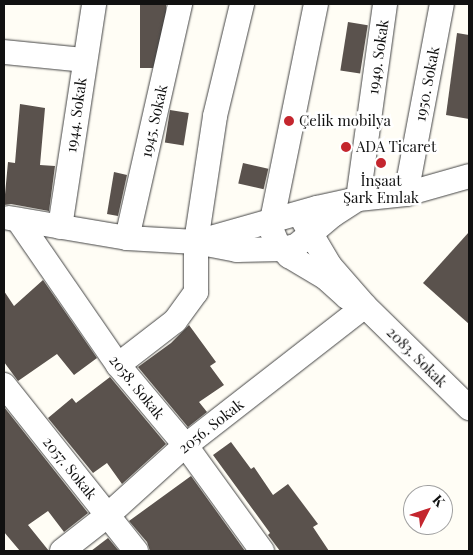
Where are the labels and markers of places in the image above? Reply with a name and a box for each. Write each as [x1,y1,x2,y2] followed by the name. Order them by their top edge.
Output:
[299,112,391,130] place label: Çelik mobilya
[283,115,295,127] marker: Çelik mobilya
[356,138,437,156] place label: ADA Ticaret
[340,141,352,153] marker: ADA Ticaret
[375,157,387,169] marker: İnşaat Şark Emlak
[343,171,419,206] place label: İnşaat Şark Emlak

